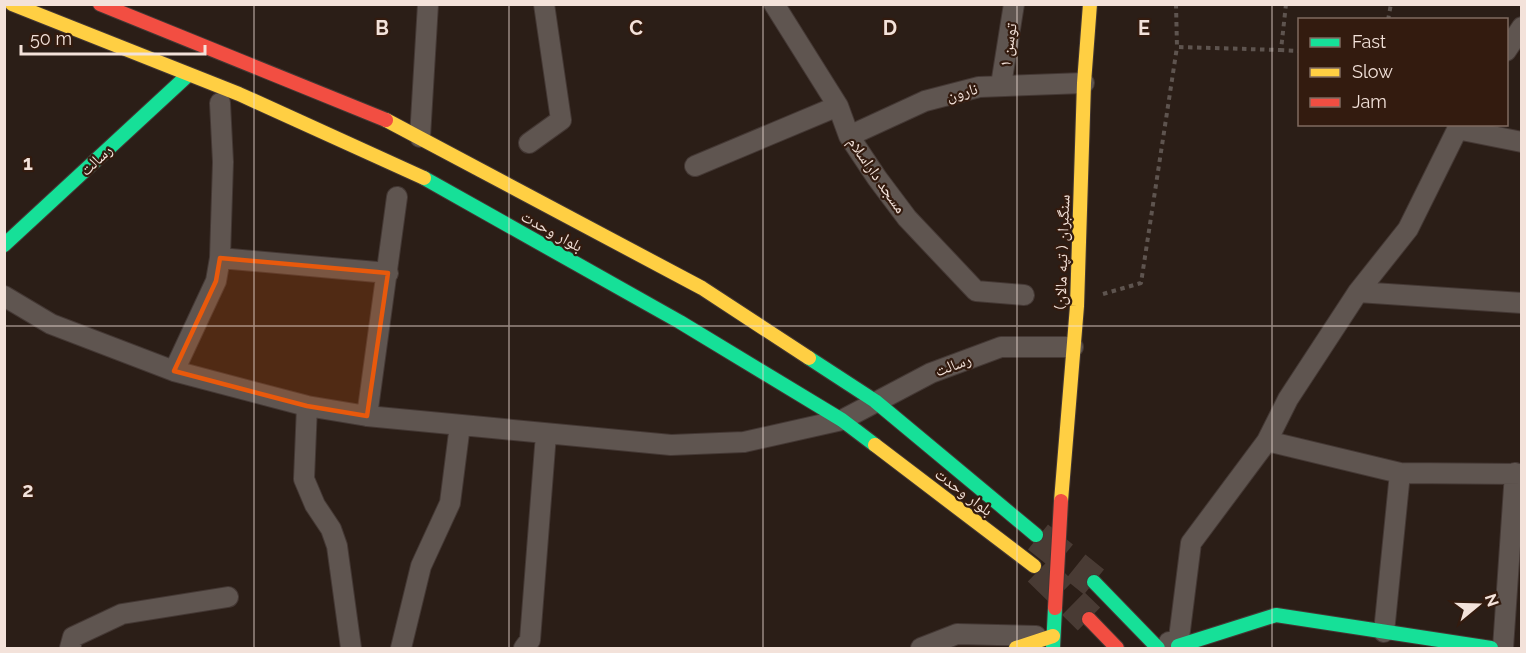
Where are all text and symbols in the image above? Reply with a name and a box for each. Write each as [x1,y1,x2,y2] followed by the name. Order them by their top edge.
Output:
[375,16,389,40] text: B
[629,16,643,40] text: C
[883,16,897,40] text: D
[1138,16,1150,40] text: E
[21,18,206,56] scale bar
[1298,18,1508,126] legend
[995,21,1022,68] street label: توسن ۱
[30,28,72,49] text: 50 m
[1352,31,1386,52] text: Fast
[1352,61,1393,82] text: Slow
[944,79,980,106] street label: نارون
[1352,91,1387,112] text: Jam
[843,133,910,217] street label: مسجد داراسلام
[76,140,116,180] street label: رسالت
[23,151,33,175] text: 1
[1050,194,1075,310] street label: سنگبران ( تپه مالان)
[518,206,586,256] street label: بلوار وحدت
[932,349,974,381] street label: رسالت
[931,464,997,520] street label: بلوار وحدت
[22,478,34,502] text: 2
[1448,575,1508,635] north arrow
[1481,591,1503,609] text: N

